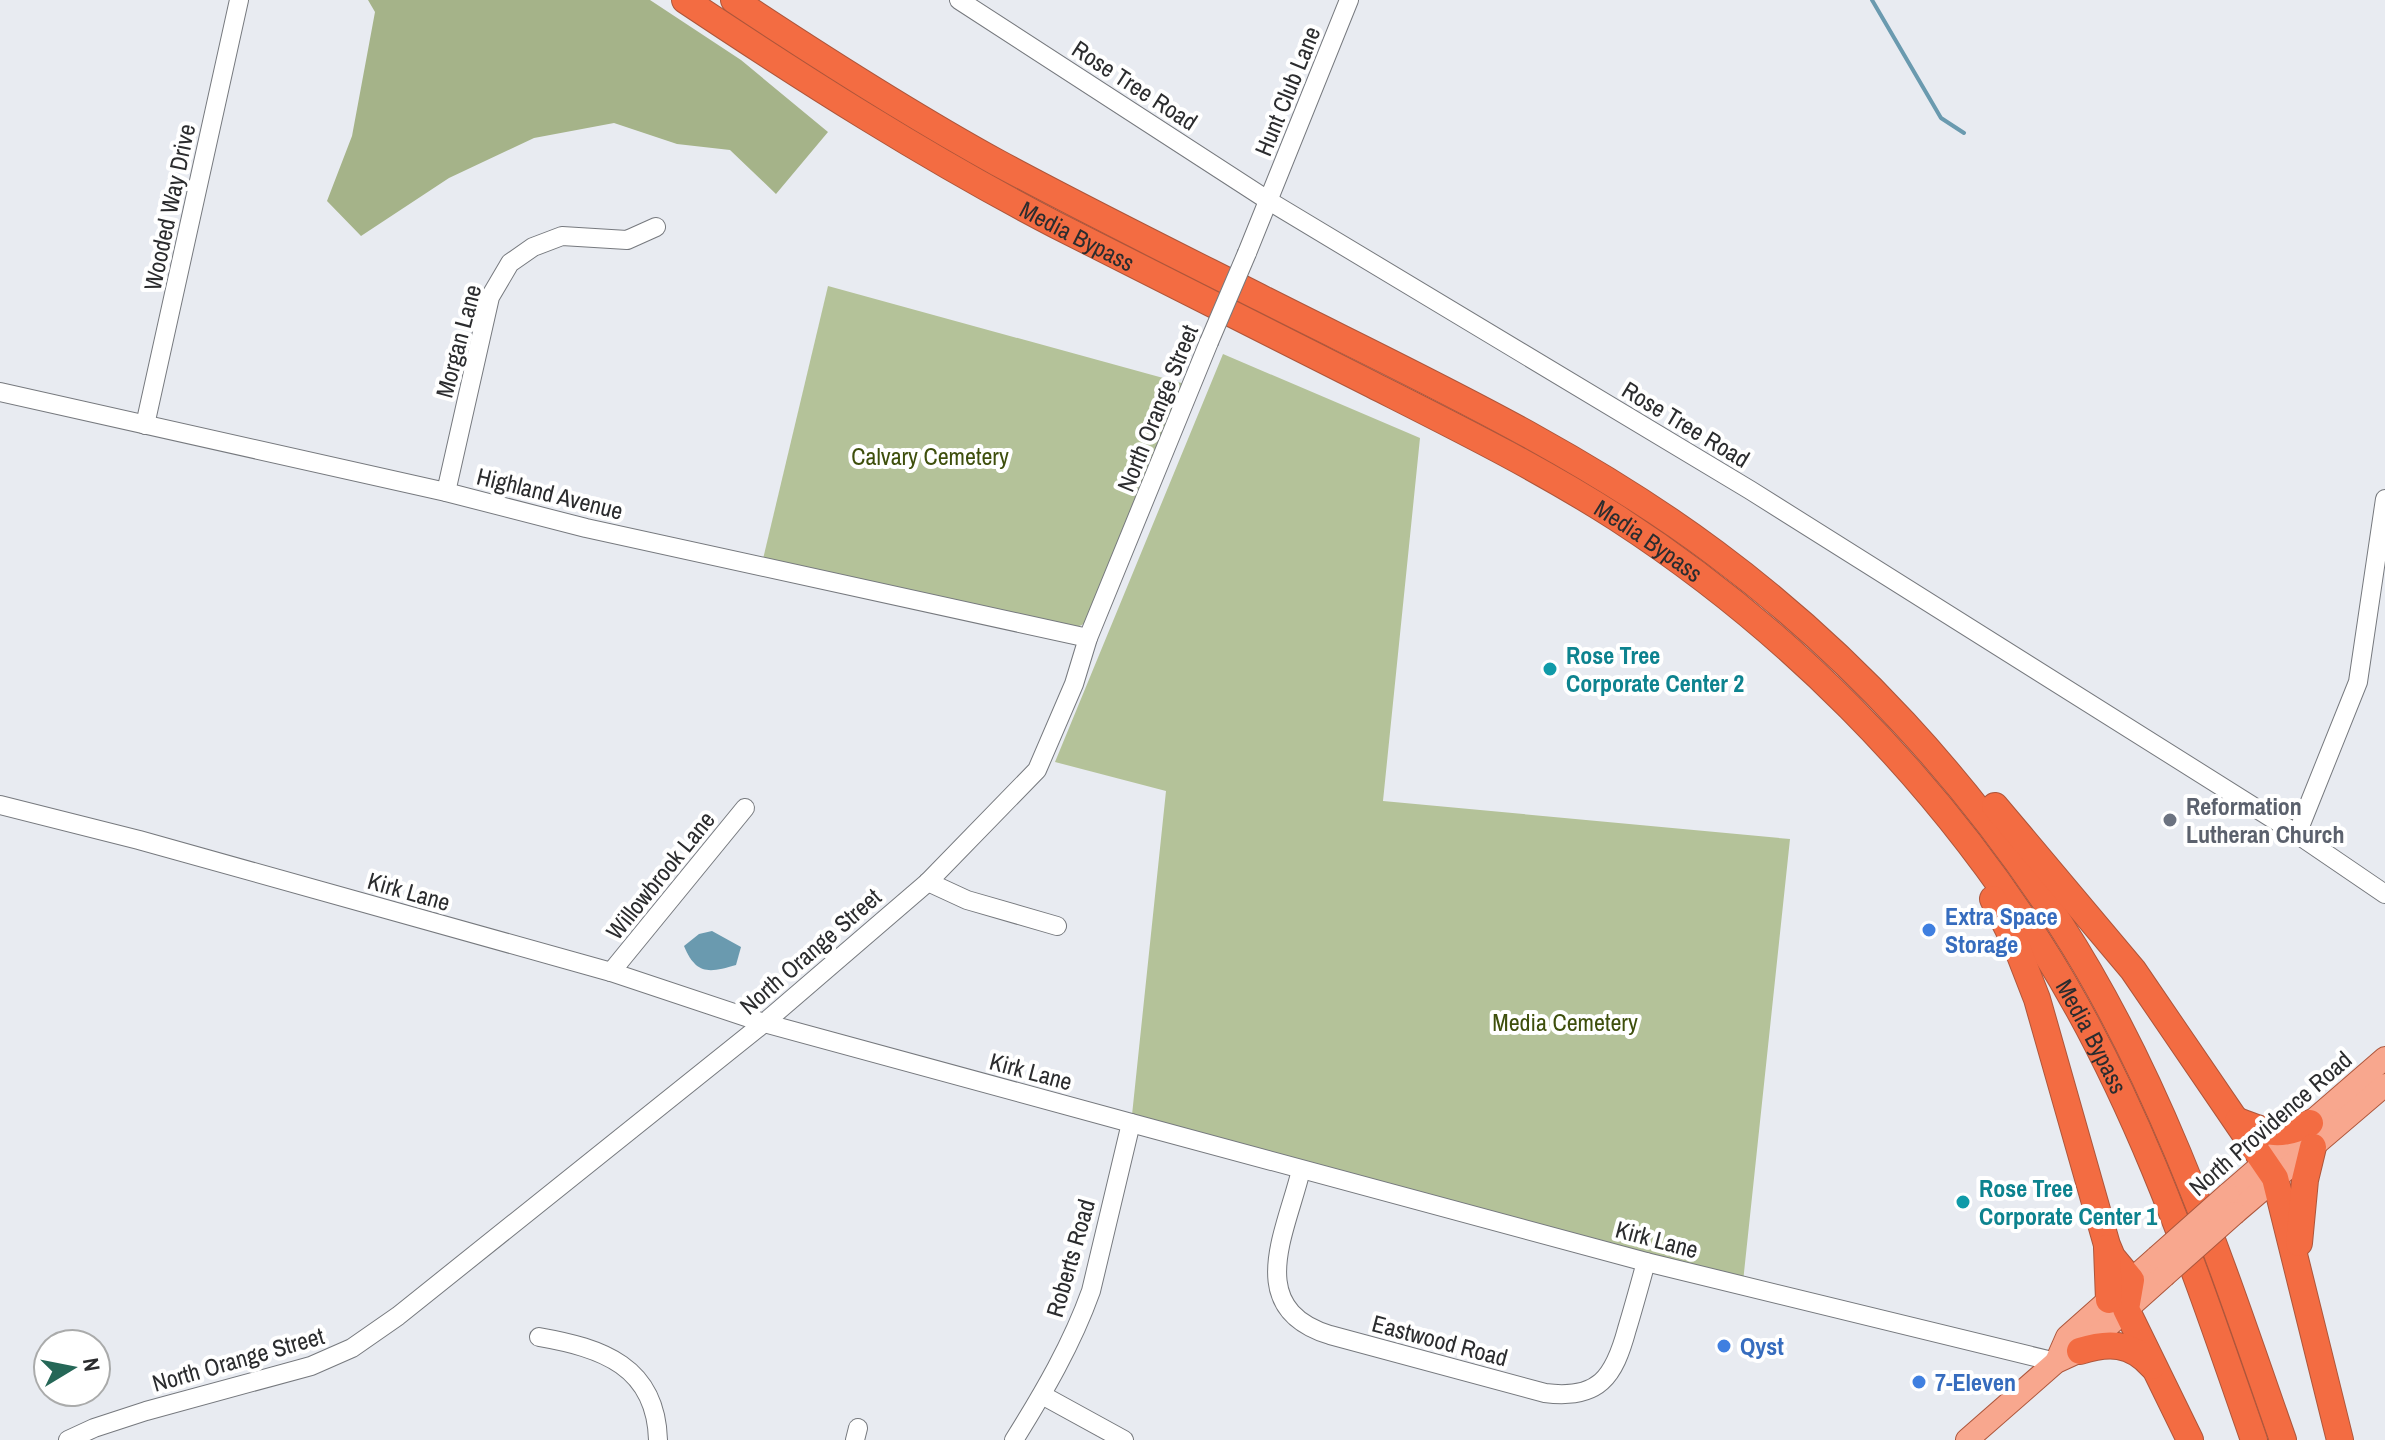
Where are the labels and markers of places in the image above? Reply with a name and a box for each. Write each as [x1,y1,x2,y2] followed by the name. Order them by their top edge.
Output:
[1566,639,1744,699] place label: Rose Tree Corporate Center 2
[1541,660,1559,678] marker: Rose Tree Corporate Center 2
[2186,790,2345,850] place label: Reformation Lutheran Church
[2161,811,2179,829] marker: Reformation Lutheran Church
[1945,900,2058,960] place label: Extra Space Storage
[1920,921,1938,939] marker: Extra Space Storage
[1979,1172,2157,1232] place label: Rose Tree Corporate Center 1
[1954,1193,1972,1211] marker: Rose Tree Corporate Center 1
[1740,1330,1784,1362] place label: Qyst
[1715,1337,1733,1355] marker: Qyst
[1935,1366,2016,1398] place label: 7-Eleven
[1910,1373,1928,1391] marker: 7-Eleven

